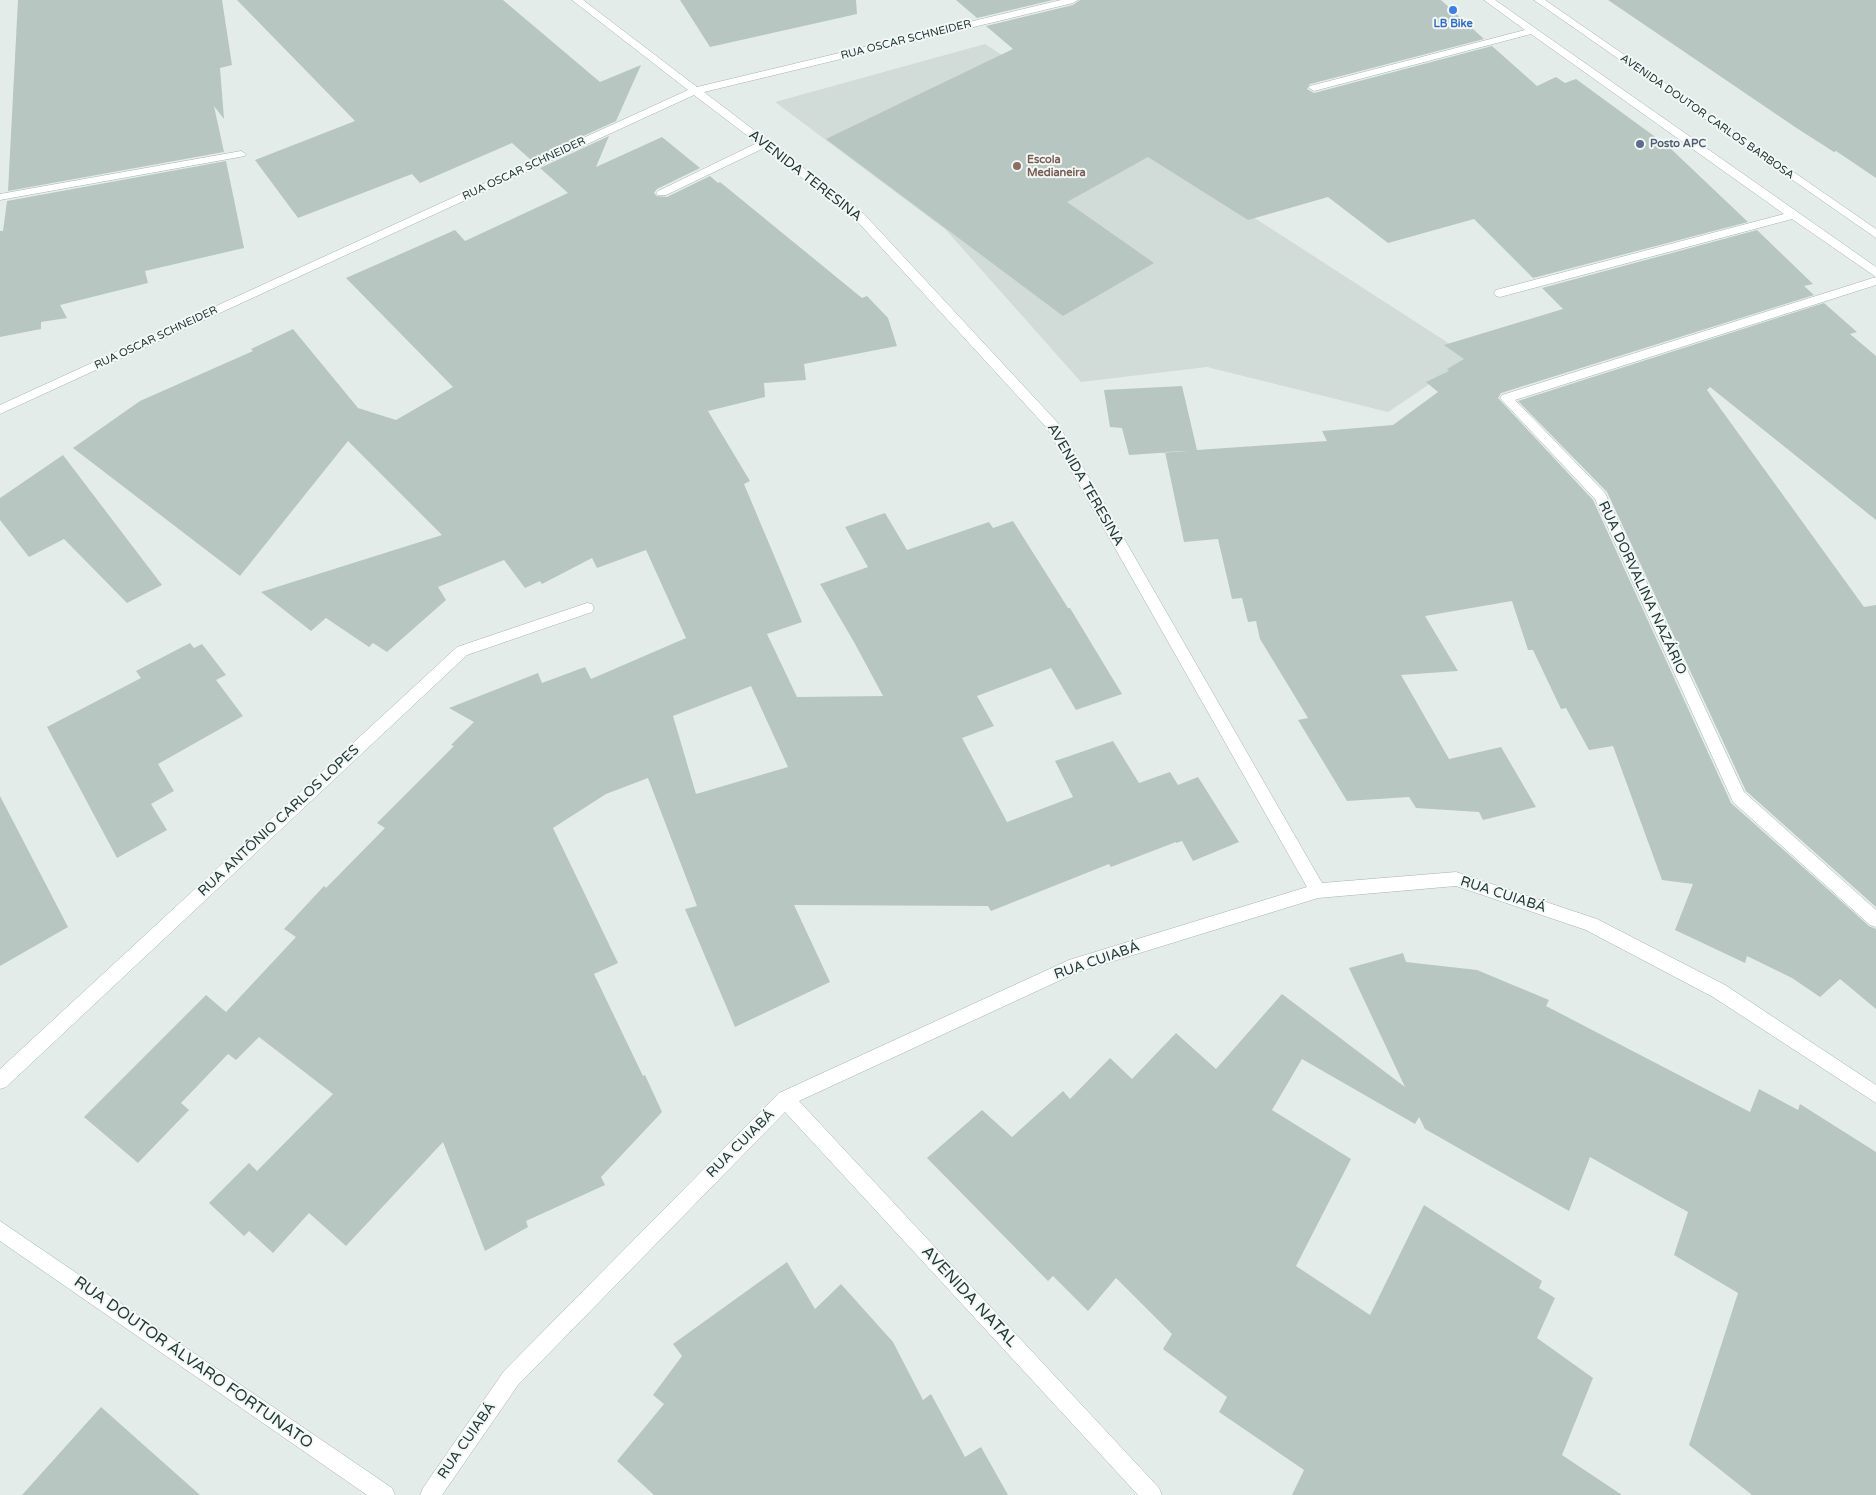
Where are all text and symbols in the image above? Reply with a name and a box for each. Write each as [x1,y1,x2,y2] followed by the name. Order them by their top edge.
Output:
[1447,4,1459,16] marker: LB Bike
[839,17,973,63] street label: RUA OSCAR SCHNEIDER
[1433,17,1473,31] place label: LB Bike
[1618,52,1796,182] street label: AVENIDA DOUTOR CARLOS BARBOSA
[745,127,865,225] street label: AVENIDA TERESINA
[460,135,588,203] street label: RUA OSCAR SCHNEIDER
[1650,137,1706,151] place label: Posto APC
[1634,138,1646,150] marker: Posto APC
[1027,153,1086,179] place label: Escola Medianeira
[1011,160,1023,172] marker: Escola Medianeira
[92,304,220,372] street label: RUA OSCAR SCHNEIDER
[1043,421,1127,549] street label: AVENIDA TERESINA
[1594,499,1690,677] street label: RUA DORVALINA NAZÁRIO
[195,742,363,900] street label: RUA ANTÔNIO CARLOS LOPES
[1458,873,1548,917] street label: RUA CUIABÁ
[1052,939,1142,983] street label: RUA CUIABÁ
[703,1106,779,1182] street label: RUA CUIABÁ
[917,1242,1021,1352] street label: AVENIDA NATAL
[70,1273,316,1453] street label: RUA DOUTOR ÁLVARO FORTUNATO
[435,1400,499,1482] street label: RUA CUIABÁ

